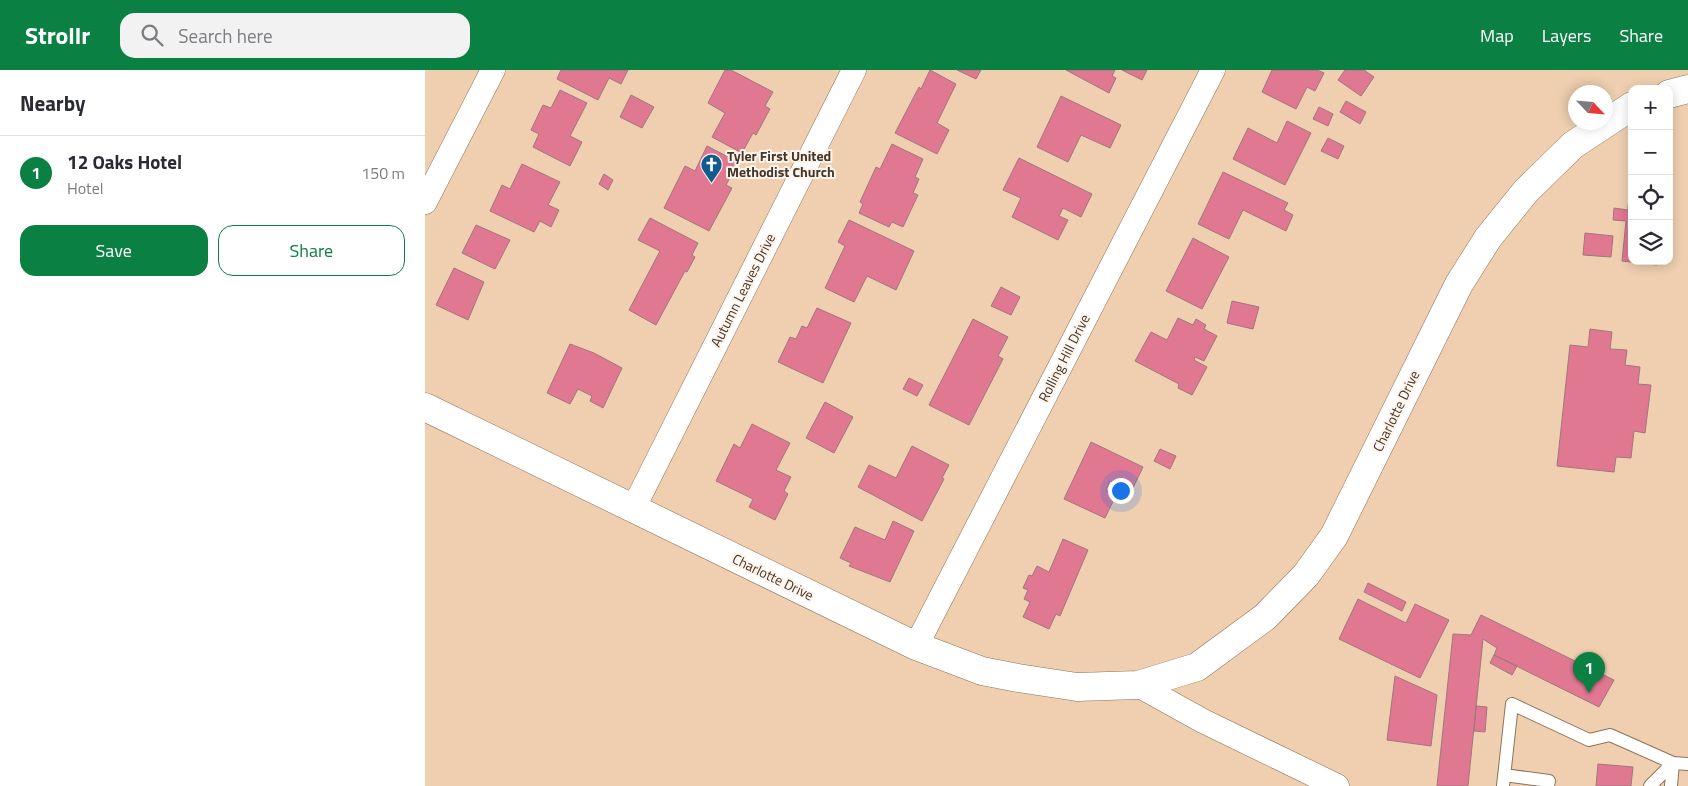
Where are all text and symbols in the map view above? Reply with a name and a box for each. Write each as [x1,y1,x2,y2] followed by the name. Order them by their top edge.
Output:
[120,13,470,58] search box
[25,17,90,53] text: Strollr
[138,21,166,49] icon: search
[178,21,273,50] text: Search here
[1480,22,1514,49] text: Map
[1542,22,1591,49] text: Layers
[1619,22,1663,49] text: Share
[1568,85,1613,130] north arrow
[1628,85,1673,265] map controls
[1628,85,1673,130] button: +
[20,87,85,119] text: Nearby
[1628,130,1673,175] button: −
[727,145,835,182] place label: Tyler First United Methodist Church
[67,147,182,176] text: 12 Oaks Hotel
[699,152,723,183] church icon: Tyler First United Methodist Church
[32,161,40,185] text: 1
[361,161,405,185] text: 150 m
[1628,175,1673,220] button: locate
[67,176,104,200] text: Hotel
[1628,220,1673,265] button: layers
[20,225,208,276] button: Save
[218,225,405,276] button: Share
[705,229,780,350] street label: Autumn Leaves Drive
[1032,310,1095,405] street label: Rolling Hill Drive
[1367,367,1424,455] street label: Charlotte Drive
[1108,478,1134,504] your location
[729,548,817,605] street label: Charlotte Drive
[1573,652,1605,693] pin: 1

